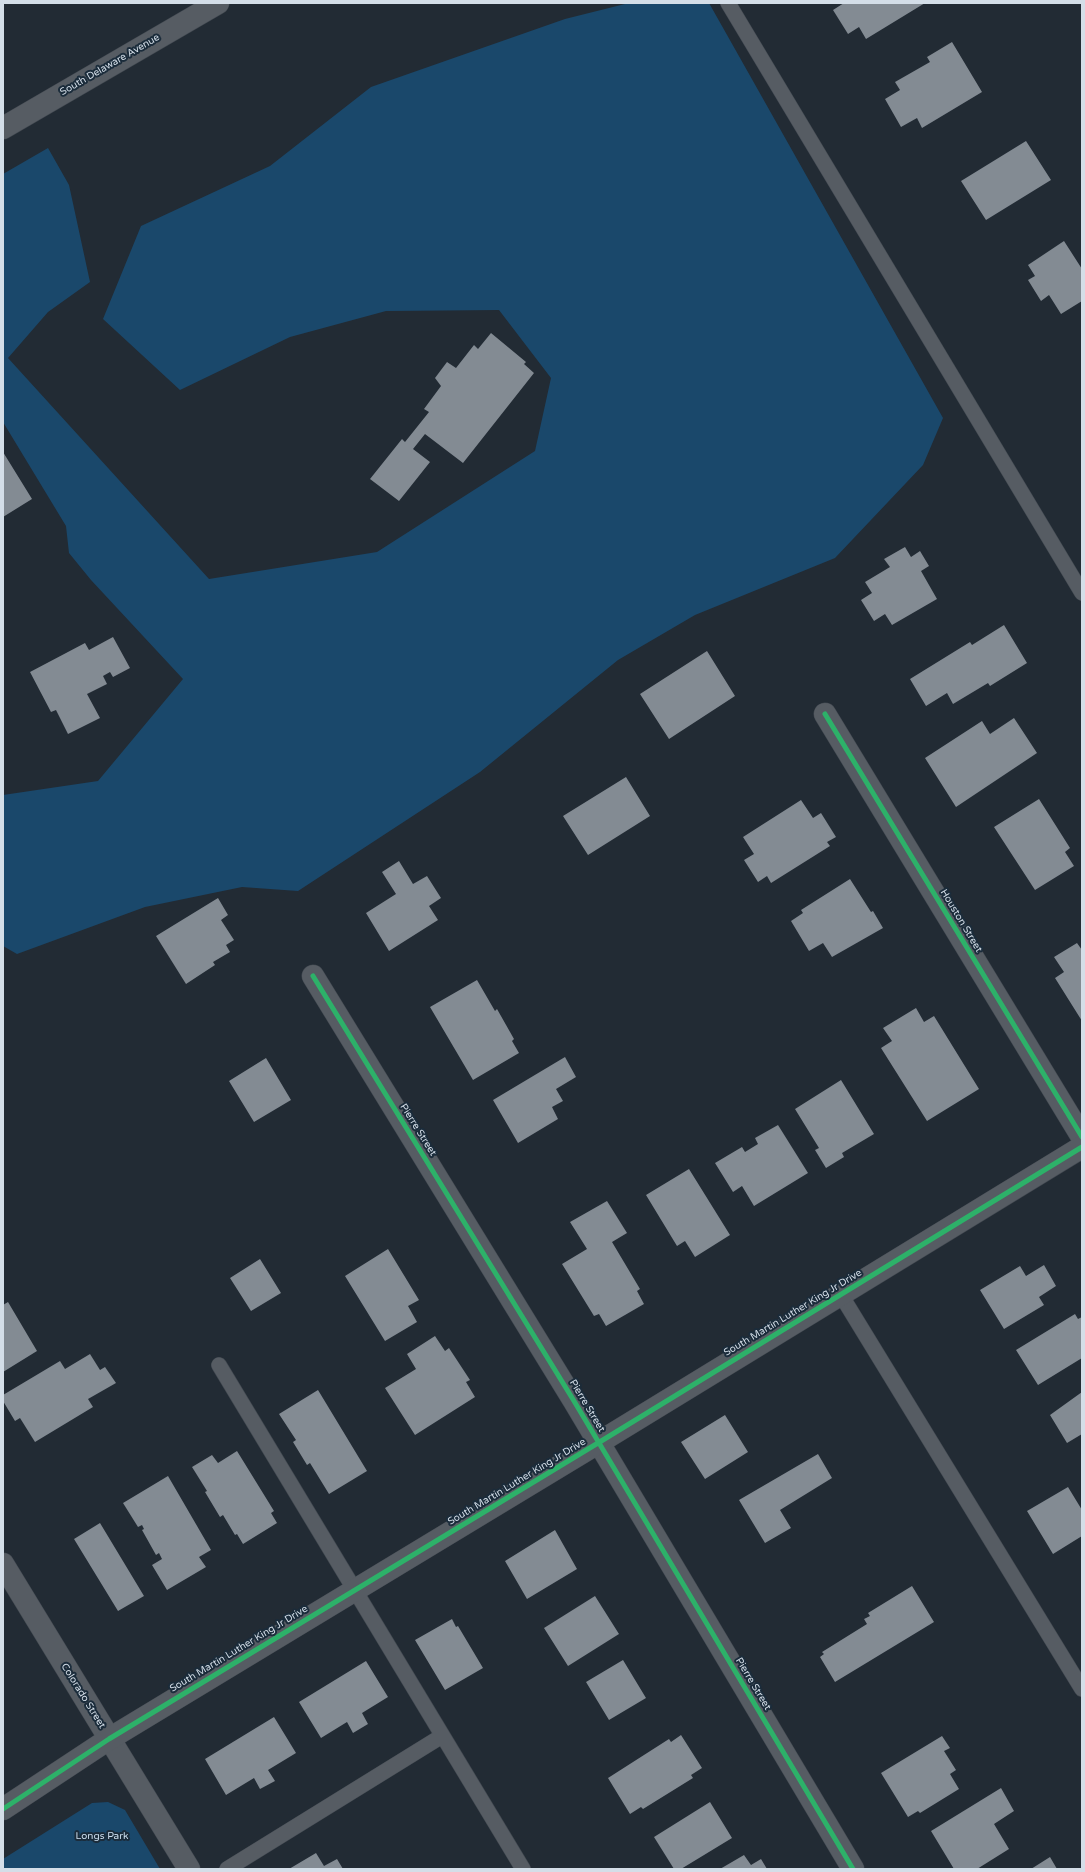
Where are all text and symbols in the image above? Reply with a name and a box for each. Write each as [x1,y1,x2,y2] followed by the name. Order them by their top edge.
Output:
[58,32,162,98] street label: South Delaware Avenue
[937,887,985,955] street label: Houston Street
[397,1102,439,1158] street label: Pierre Street
[722,1267,864,1359] street label: South Martin Luther King Jr Drive
[567,1378,607,1434] street label: Pierre Street
[446,1436,588,1528] street label: South Martin Luther King Jr Drive
[168,1603,310,1695] street label: South Martin Luther King Jr Drive
[733,1656,773,1712] street label: Pierre Street
[58,1661,108,1731] street label: Colorado Street
[76,1830,128,1842] park label: Longs Park

